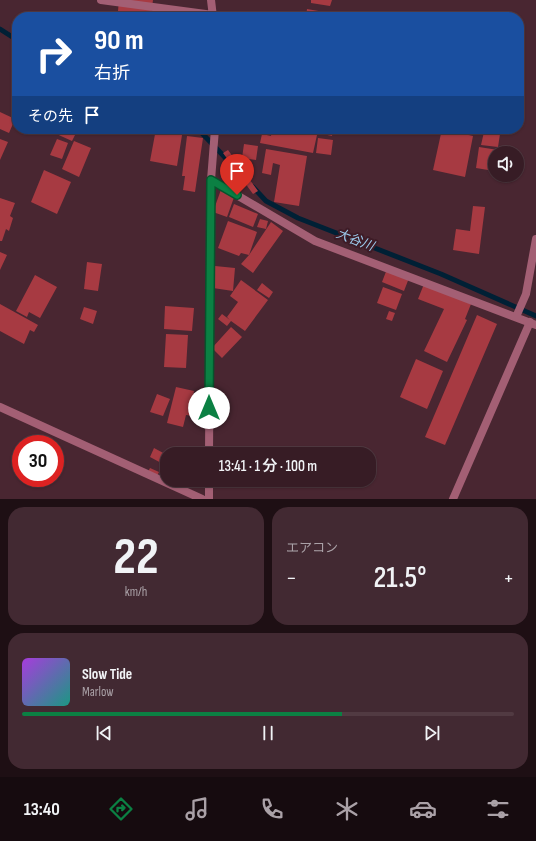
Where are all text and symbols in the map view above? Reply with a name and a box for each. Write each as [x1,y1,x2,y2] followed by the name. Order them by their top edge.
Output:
[94,24,144,57] text: 90 m
[28,28,80,80] icon: right
[94,63,130,84] text: 右折
[81,104,103,126] icon: arrive
[28,107,73,126] text: その先
[488,146,524,182] map controls
[488,146,524,182] button: sound
[220,154,254,195] pin
[226,160,248,182] icon: arrive
[334,226,378,255] water label: 大谷川
[188,387,230,429] position arrow
[12,435,64,487] speed limit sign: 30
[219,457,317,476] text: 13:41 · 1 分 · 100 m
[113,526,159,589] text: 22
[286,540,338,556] text: エアコン
[373,560,427,596] text: 21.5°
[286,565,297,592] text: −
[503,565,514,592] text: +
[125,584,147,600] text: km/h
[82,665,132,684] text: Slow Tide
[82,684,114,700] text: Marlow
[93,722,115,744] icon: previous
[257,722,279,744] icon: pause
[421,722,443,744] icon: next
[107,795,135,823] icon: directions
[183,795,211,823] icon: music
[258,795,286,823] icon: phone
[333,795,361,823] icon: climate
[409,795,437,823] icon: car
[484,795,512,823] icon: filters
[24,799,60,820] text: 13:40

